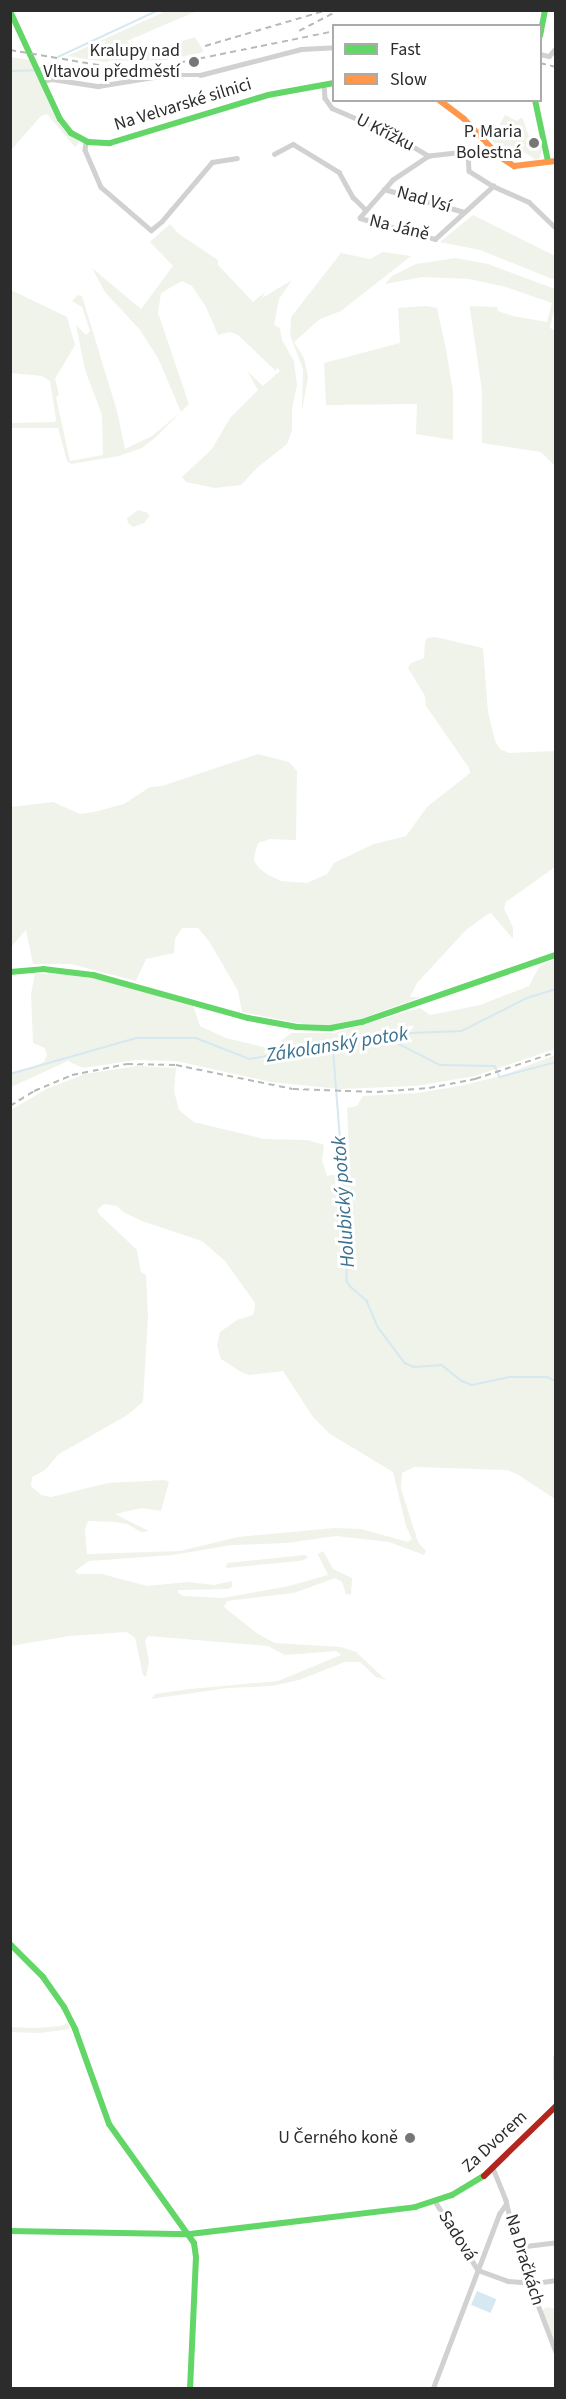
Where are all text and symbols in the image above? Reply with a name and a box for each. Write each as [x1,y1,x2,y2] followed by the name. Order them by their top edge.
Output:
[332,24,542,102] legend
[390,37,421,62] text: Fast
[43,41,180,84] place label: Kralupy nad Vltavou předměstí
[185,53,203,71] marker: Kralupy nad Vltavou předměstí
[390,67,427,92] text: Slow
[112,74,254,136] street label: Na Velvarské silnici
[352,109,418,157] street label: U Křížku
[456,122,522,164] place label: P. Maria Bolestná
[527,136,541,150] marker: P. Maria Bolestná
[394,182,454,218] street label: Nad Vsí
[367,210,431,246] street label: Na Jáně
[264,1022,410,1068] water label: Zákolanský potok
[327,1135,361,1269] water label: Holubický potok
[458,2106,532,2178] street label: Za Dvorem
[278,2127,398,2149] place label: U Černého koně
[403,2131,417,2145] marker: U Černého koně
[433,2207,481,2265] street label: Sadová
[500,2212,548,2308] street label: Na Dračkách

